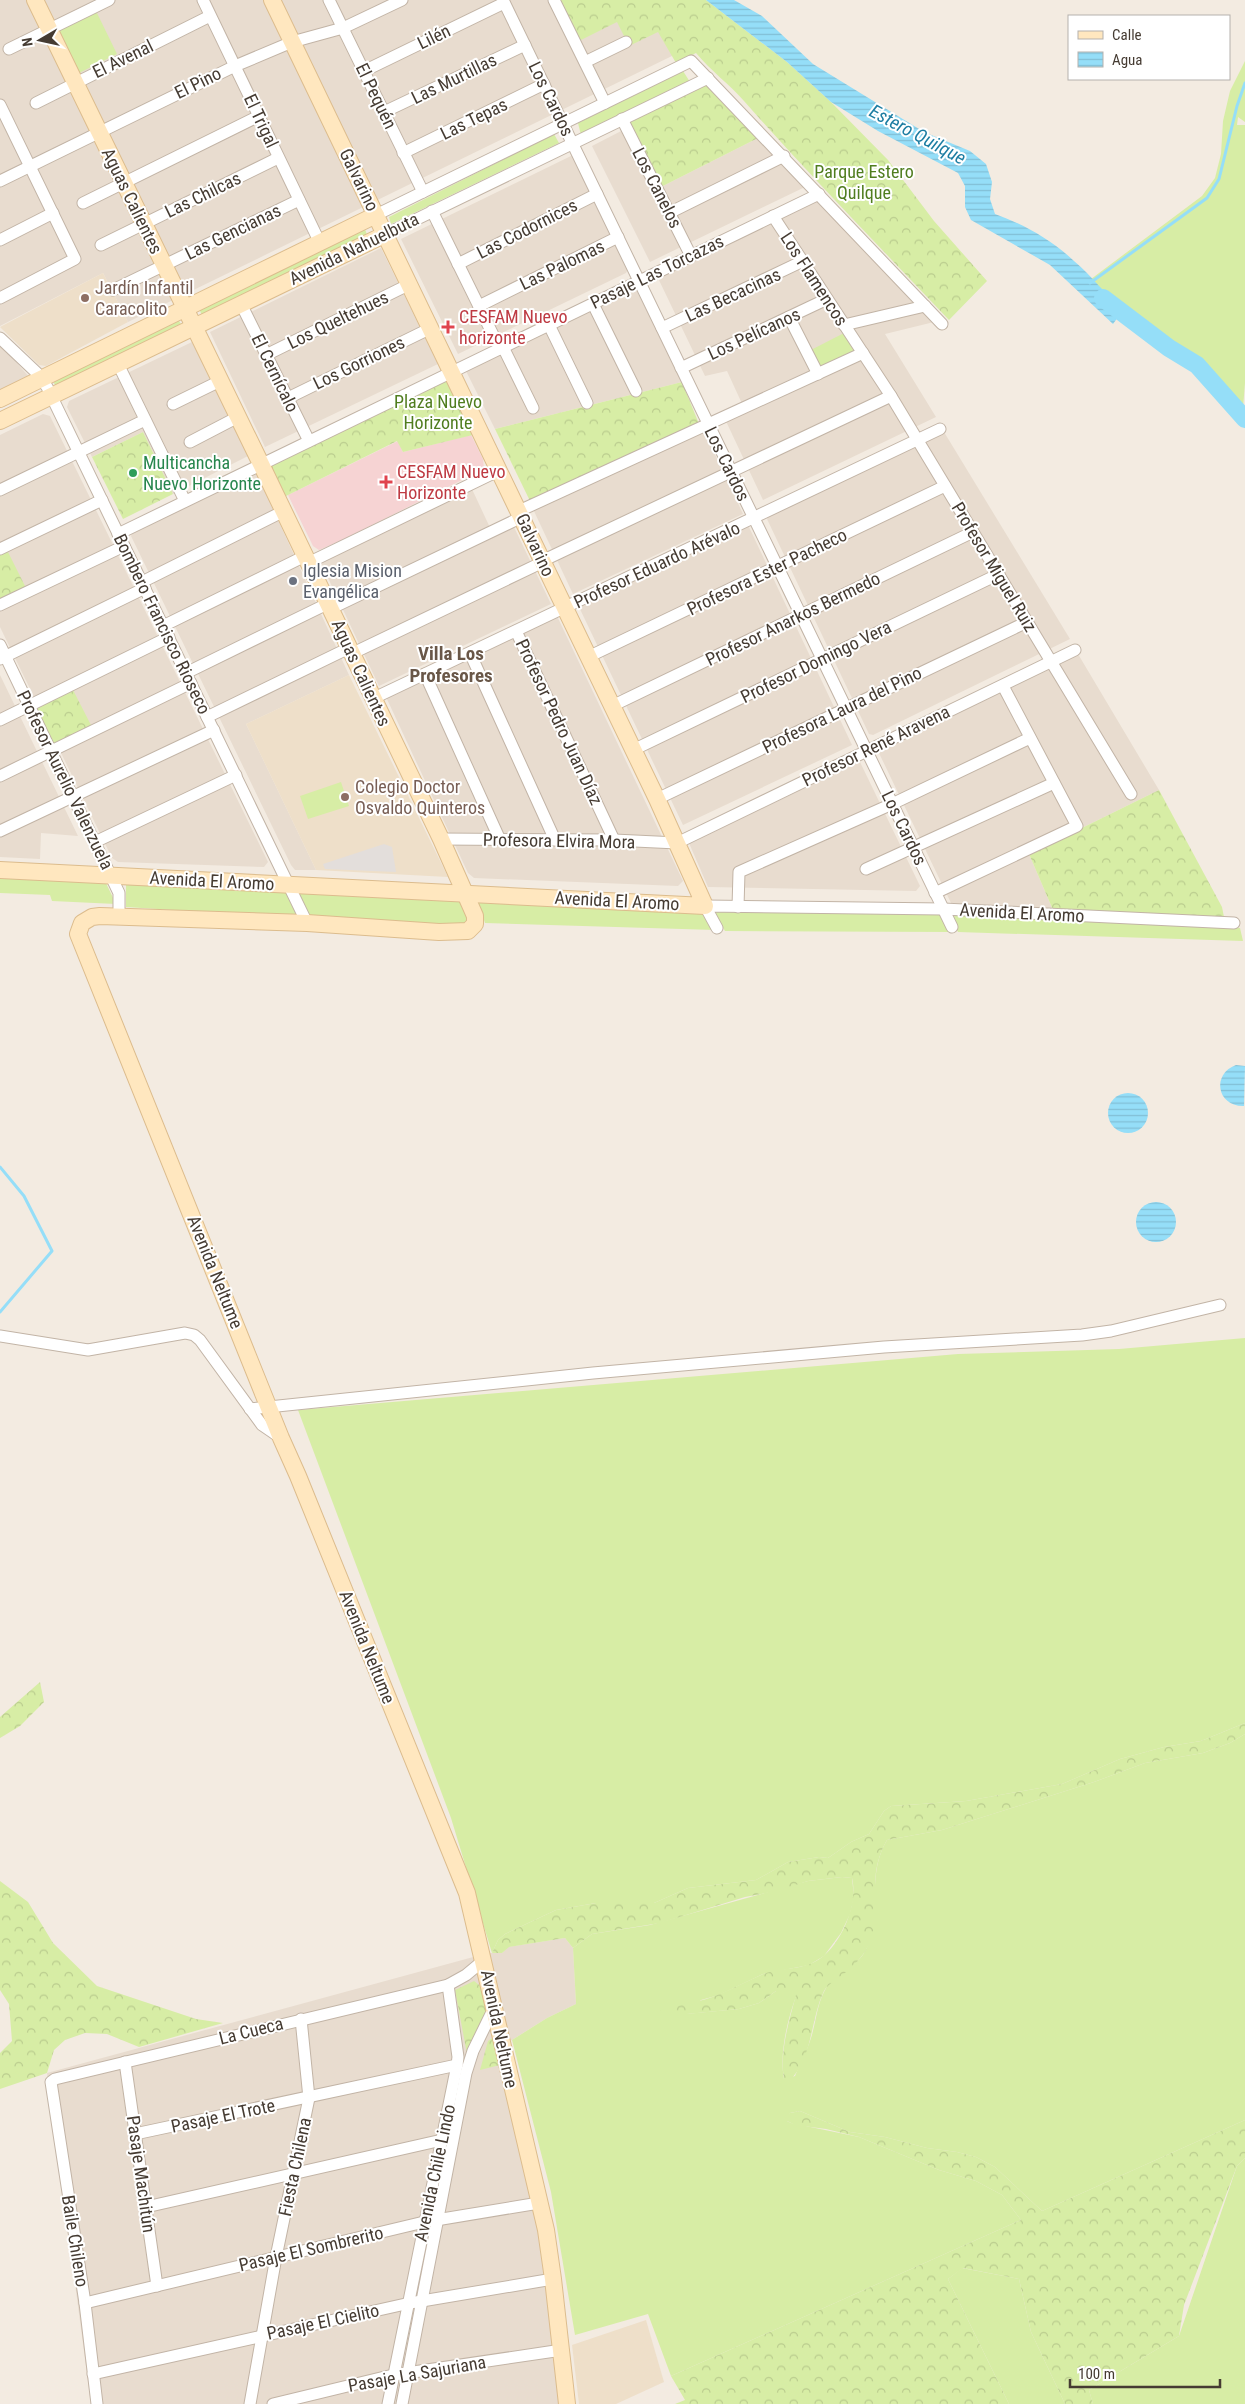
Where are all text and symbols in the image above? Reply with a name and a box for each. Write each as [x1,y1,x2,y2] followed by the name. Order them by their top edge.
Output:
[15,15,65,65] north arrow
[1068,15,1230,80] legend
[414,20,454,53] street label: Lilén
[1112,26,1142,44] text: Calle
[89,35,156,82] street label: El Avenal
[19,37,36,48] text: N
[408,49,500,108] street label: Las Murtillas
[1112,51,1142,69] text: Agua
[524,58,578,139] street label: Los Cardos
[352,60,401,132] street label: El Pequén
[171,62,224,103] street label: El Pino
[240,91,283,151] street label: El Trigal
[437,93,511,144] street label: Las Tepas
[866,99,970,169] water label: Estero Quilque
[98,144,167,257] street label: Aguas Calientes
[628,144,687,231] street label: Los Canelos
[335,145,384,214] street label: Galvarino
[814,161,914,203] park label: Parque Estero Quilque
[161,167,244,222] street label: Las Chilcas
[473,194,581,263] street label: Las Codornices
[181,199,284,264] street label: Las Gencianas
[285,208,422,289] street label: Avenida Nahuelbuta
[776,228,853,330] street label: Los Flamencos
[587,230,727,313] street label: Pasaje Las Torcazas
[516,235,608,294] street label: Las Palomas
[682,263,784,326] street label: Las Becacinas
[95,277,194,319] place label: Jardín Infantil Caracolito
[284,286,392,353] street label: Los Queltehues
[79,292,91,304] marker: Jardín Infantil Caracolito
[704,303,803,364] street label: Los Pelícanos
[459,306,568,348] place label: CESFAM Nuevo horizonte
[441,320,455,334] marker: CESFAM Nuevo horizonte
[248,330,303,415] street label: El Cernícalo
[310,331,408,394] street label: Los Gorriones
[394,391,482,433] park label: Plaza Nuevo Horizonte
[700,423,754,504] street label: Los Cardos
[143,452,261,494] place label: Multicancha Nuevo Horizonte
[397,461,506,503] place label: CESFAM Nuevo Horizonte
[127,467,139,479] marker: Multicancha Nuevo Horizonte
[379,475,393,489] marker: CESFAM Nuevo Horizonte
[947,498,1041,635] street label: Profesor Miguel Ruiz
[512,510,559,580] street label: Galvarino
[570,517,743,612] street label: Profesor Eduardo Arévalo
[683,524,850,619] street label: Profesora Ester Pacheco
[110,530,215,717] street label: Bombero Francisco Rioseco
[303,560,402,602] place label: Iglesia Mision Evangélica
[702,567,883,670] street label: Profesor Anarkos Bermedo
[287,575,299,587] marker: Iglesia Mision Evangélica
[328,616,395,729] street label: Aguas Calientes
[737,616,894,707] street label: Profesor Domingo Vera
[512,635,607,808] street label: Profesor Pedro Juan Díaz
[409,642,493,687] district label: Villa Los Profesores
[759,662,925,757] street label: Profesora Laura del Pino
[13,687,118,873] street label: Profesor Aurelio Valenzuela
[798,701,953,790] street label: Profesor René Aravena
[355,776,485,818] place label: Colegio Doctor Osvaldo Quinteros
[877,787,931,868] street label: Los Cardos
[339,791,351,803] marker: Colegio Doctor Osvaldo Quinteros
[483,829,635,852] street label: Profesora Elvira Mora
[149,867,275,894] street label: Avenida El Aromo
[554,887,680,914] street label: Avenida El Aromo
[959,899,1085,926] street label: Avenida El Aromo
[183,1212,248,1331] street label: Avenida Neltume
[335,1587,400,1706] street label: Avenida Neltume
[477,1968,522,2090] street label: Avenida Neltume
[217,2012,285,2049] street label: La Cueca
[169,2094,277,2137] street label: Pasaje El Trote
[410,2102,459,2243] street label: Avenida Chile Lindo
[123,2114,160,2234] street label: Pasaje Machitún
[274,2116,315,2218] street label: Fiesta Chilena
[58,2194,93,2288] street label: Baile Chileno
[237,2222,385,2275] street label: Pasaje El Sombrerito
[265,2299,381,2344] street label: Pasaje El Cielito
[346,2351,487,2396] street label: Pasaje La Sajuriana
[1070,2356,1220,2388] scale bar
[1078,2365,1115,2383] text: 100 m

